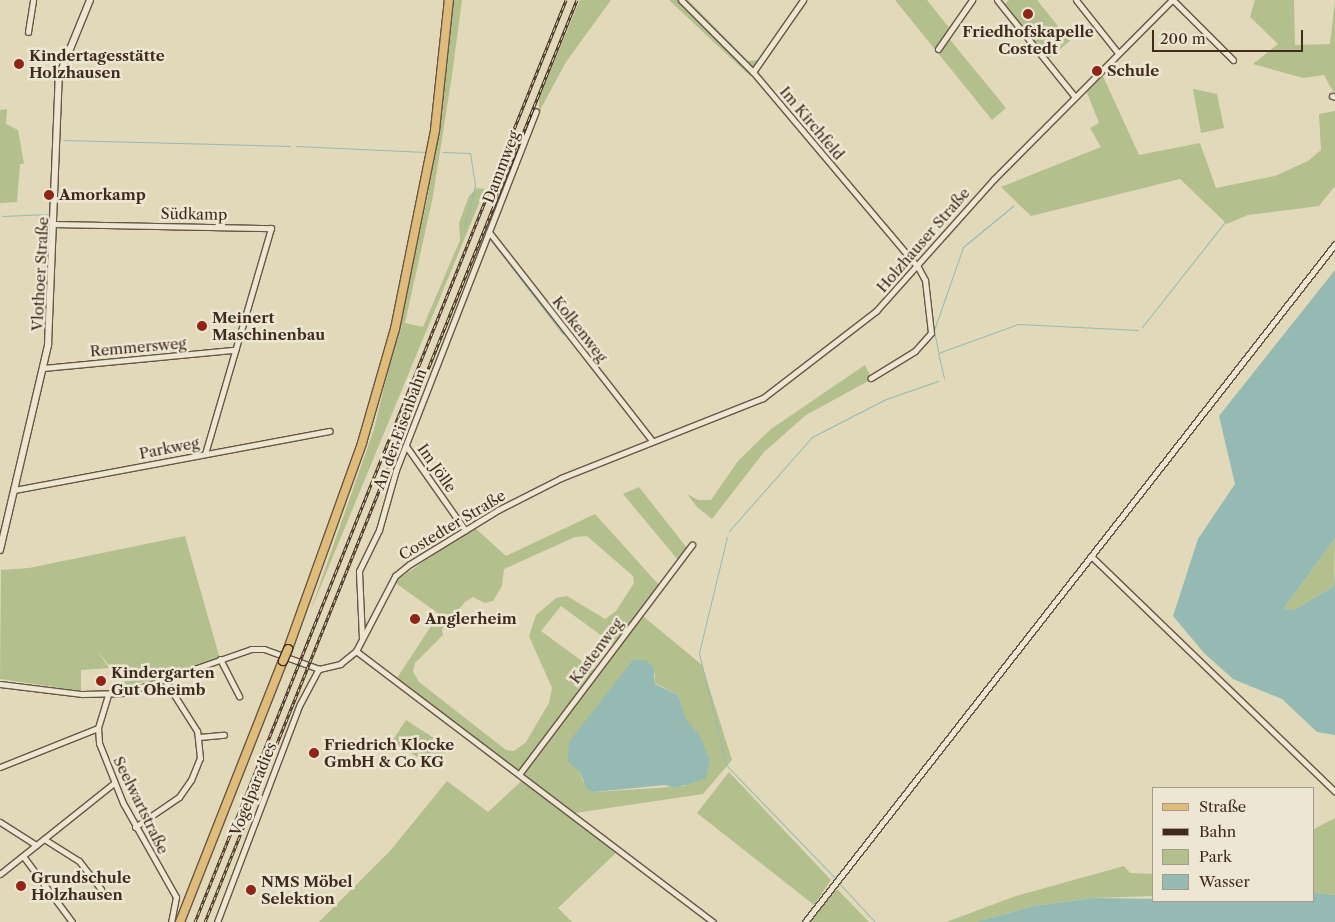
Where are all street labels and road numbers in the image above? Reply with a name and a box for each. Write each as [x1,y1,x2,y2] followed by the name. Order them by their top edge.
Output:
[776,83,848,163] street label: Im Kirchfeld
[479,128,523,206] street label: Dammweg
[873,184,973,296] street label: Holzhauser Straße
[161,204,227,224] street label: Südkamp
[28,216,52,332] street label: Vlothoer Straße
[549,292,611,366] street label: Kolkenweg
[89,334,187,360] street label: Remmersweg
[370,366,430,492] street label: An der Eisenbahn
[138,433,200,463] street label: Parkweg
[414,440,460,496] street label: Im Jölle
[395,486,509,564] street label: Costedter Straße
[566,615,626,687] street label: Kastenweg
[226,740,280,838] street label: Vogelparadies
[110,753,172,857] street label: Seelwartstraße

